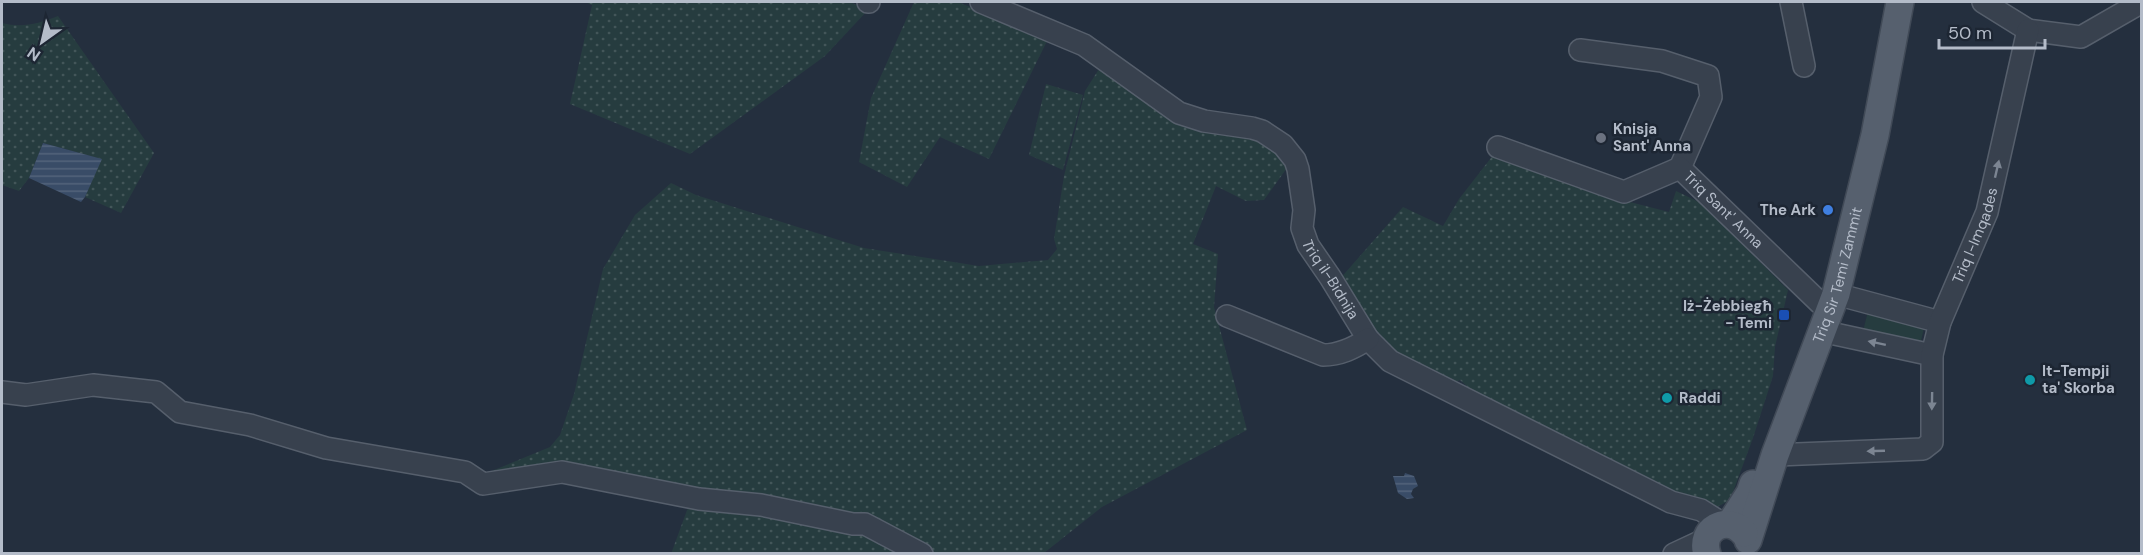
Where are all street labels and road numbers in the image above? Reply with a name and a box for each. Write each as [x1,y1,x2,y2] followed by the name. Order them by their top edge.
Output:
[1679,167,1768,253] street label: Triq Sant' Anna
[1948,186,2002,287] street label: Triq l-Imqades
[1808,205,1867,346] street label: Triq Sir Temi Zammit
[1297,237,1363,323] street label: Triq il-Bidnija

